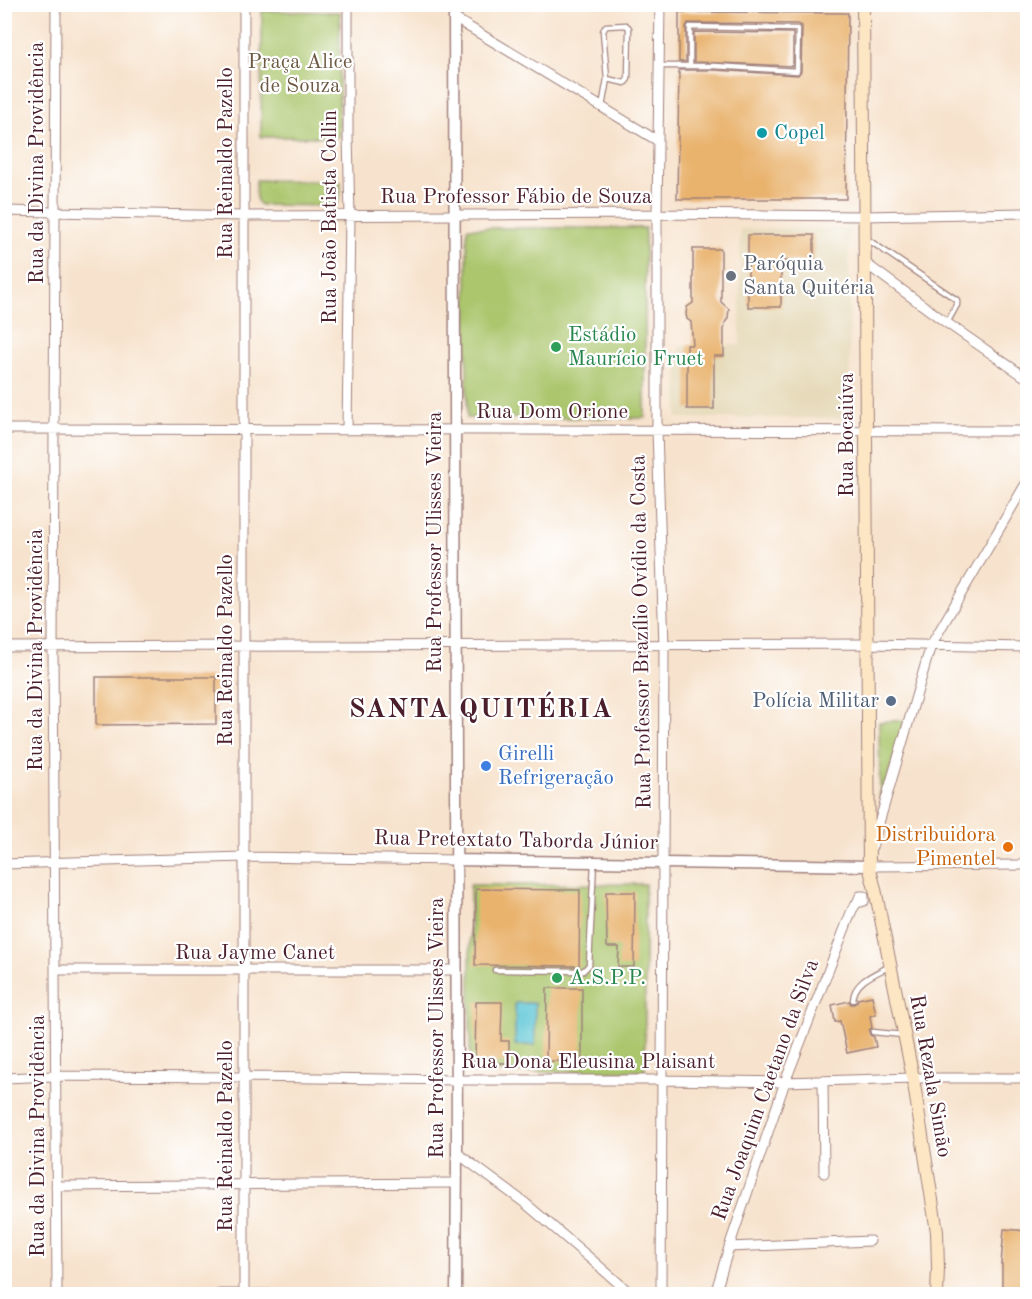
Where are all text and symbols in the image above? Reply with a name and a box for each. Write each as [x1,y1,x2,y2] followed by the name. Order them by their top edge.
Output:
[27,42,48,284] street label: Rua da Divina Providência
[248,52,352,97] park label: Praça Alice de Souza
[216,67,237,259] street label: Rua Reinaldo Pazello
[320,110,341,324] street label: Rua João Batista Collin
[774,123,825,144] place label: Copel
[755,126,769,140] marker: Copel
[380,187,652,208] street label: Rua Professor Fábio de Souza
[743,254,875,299] place label: Paróquia Santa Quitéria
[724,269,738,283] marker: Paróquia Santa Quitéria
[568,325,704,370] place label: Estádio Maurício Fruet
[549,340,563,354] marker: Estádio Maurício Fruet
[837,373,858,497] street label: Rua Bocaiúva
[476,402,628,423] street label: Rua Dom Orione
[425,411,446,673] street label: Rua Professor Ulisses Vieira
[628,455,656,809] street label: Rua Professor Brazílio Ovídio da Costa
[26,529,47,771] street label: Rua da Divina Providência
[216,554,237,746] street label: Rua Reinaldo Pazello
[349,691,613,723] district label: SANTA QUITÉRIA
[752,691,879,712] place label: Polícia Militar
[884,694,898,708] marker: Polícia Militar
[498,744,614,789] place label: Girelli Refrigeração
[479,759,493,773] marker: Girelli Refrigeração
[875,825,996,870] place label: Distribuidora Pimentel
[374,828,659,854] street label: Rua Pretextato Taborda Júnior
[1001,840,1015,854] marker: Distribuidora Pimentel
[427,897,448,1159] street label: Rua Professor Ulisses Vieira
[175,943,335,964] street label: Rua Jayme Canet
[709,956,823,1224] street label: Rua Joaquim Caetano da Silva
[569,968,646,989] place label: A.S.P.P.
[550,971,564,985] marker: A.S.P.P.
[905,993,955,1159] street label: Rua Rezala Simão
[28,1015,49,1257] street label: Rua da Divina Providência
[216,1040,237,1232] street label: Rua Reinaldo Pazello
[461,1052,715,1073] street label: Rua Dona Eleusina Plaisant

